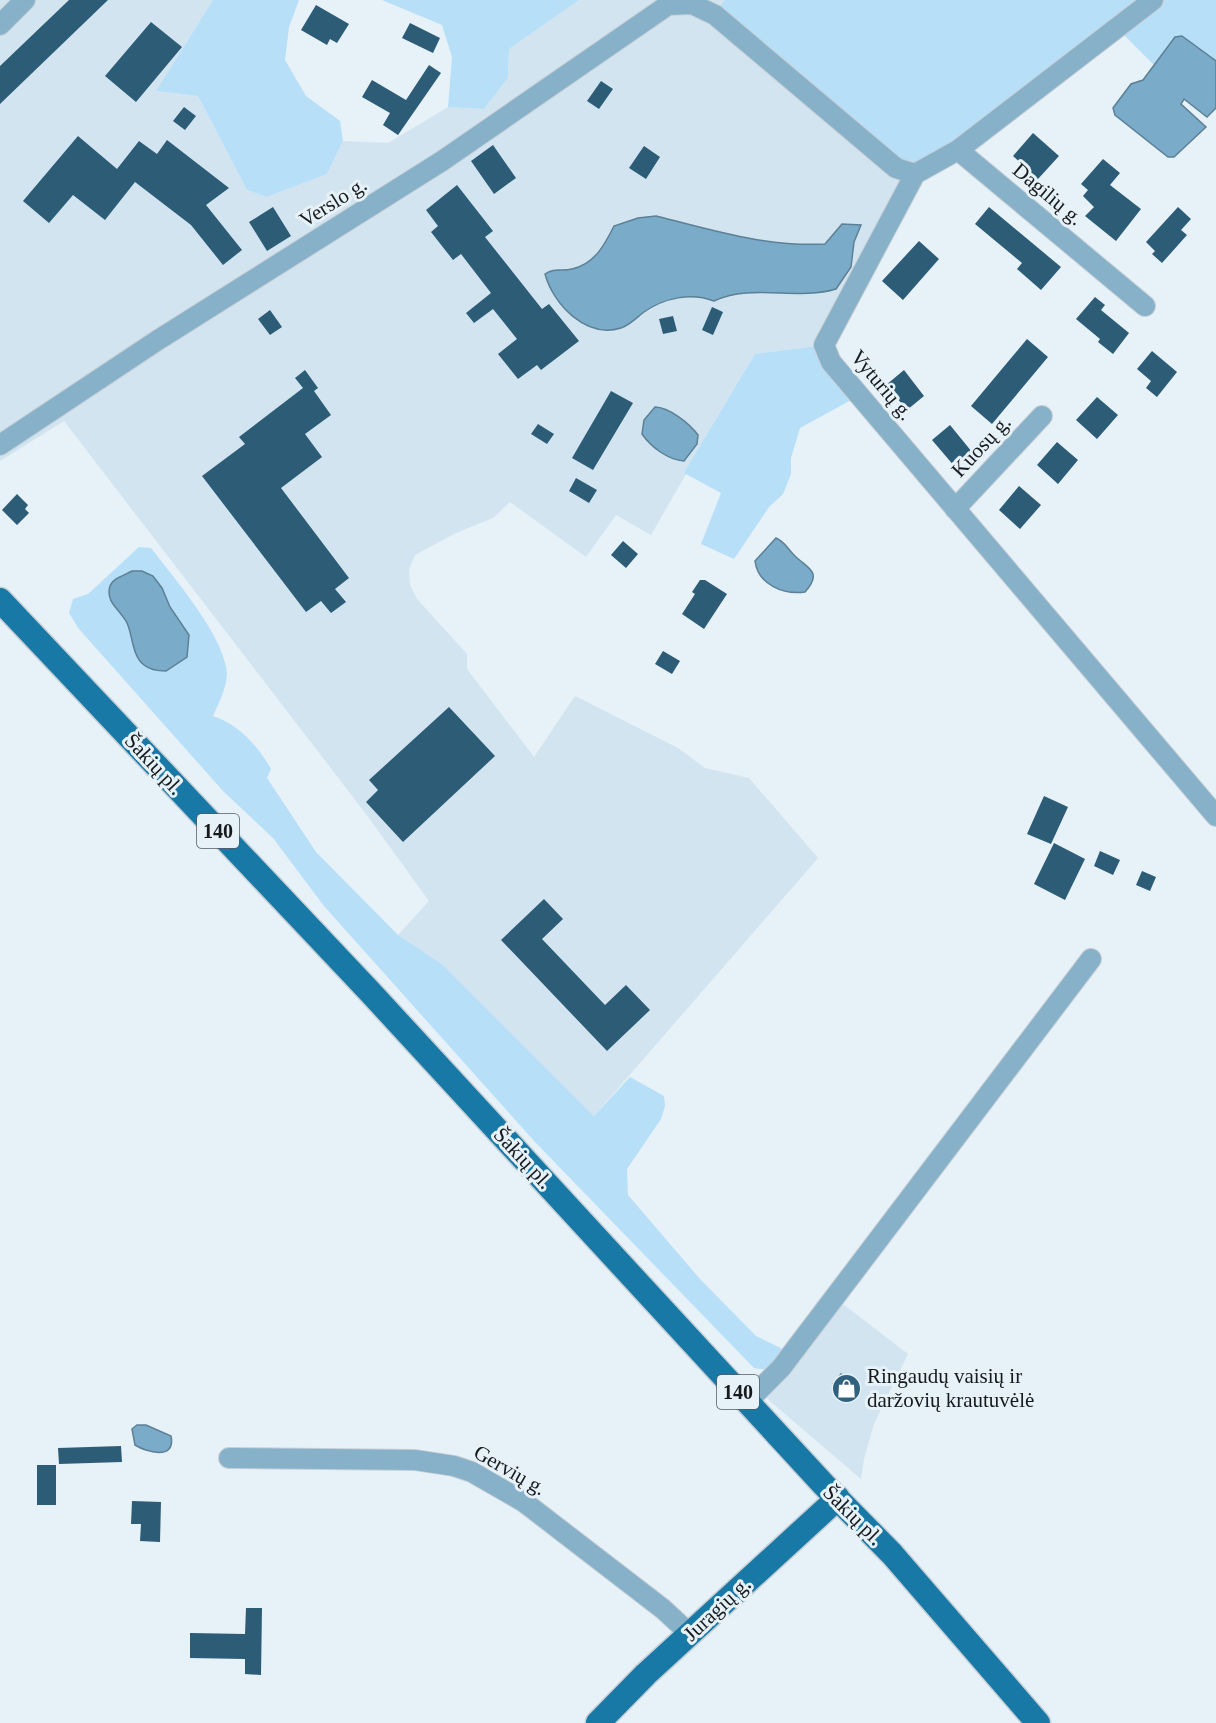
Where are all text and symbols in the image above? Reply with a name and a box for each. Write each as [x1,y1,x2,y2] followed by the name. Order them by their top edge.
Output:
[1008,158,1088,230] street label: Dagilių g.
[295,172,371,232] street label: Verslo g.
[846,345,918,425] street label: Vyturių g.
[946,410,1016,482] street label: Kuosų g.
[120,729,188,799] street label: Šakių pl.
[197,814,239,848] road number: 140
[489,1123,557,1193] street label: Šakių pl.
[867,1364,1034,1412] place label: Ringaudų vaisių ir daržovių krautuvėlė
[830,1372,862,1404] shop icon: Ringaudų vaisių ir daržovių krautuvėlė
[717,1375,759,1409] road number: 140
[470,1440,550,1500] street label: Gervių g.
[818,1480,888,1550] street label: Šakių pl.
[679,1572,755,1646] street label: Juragių g.

